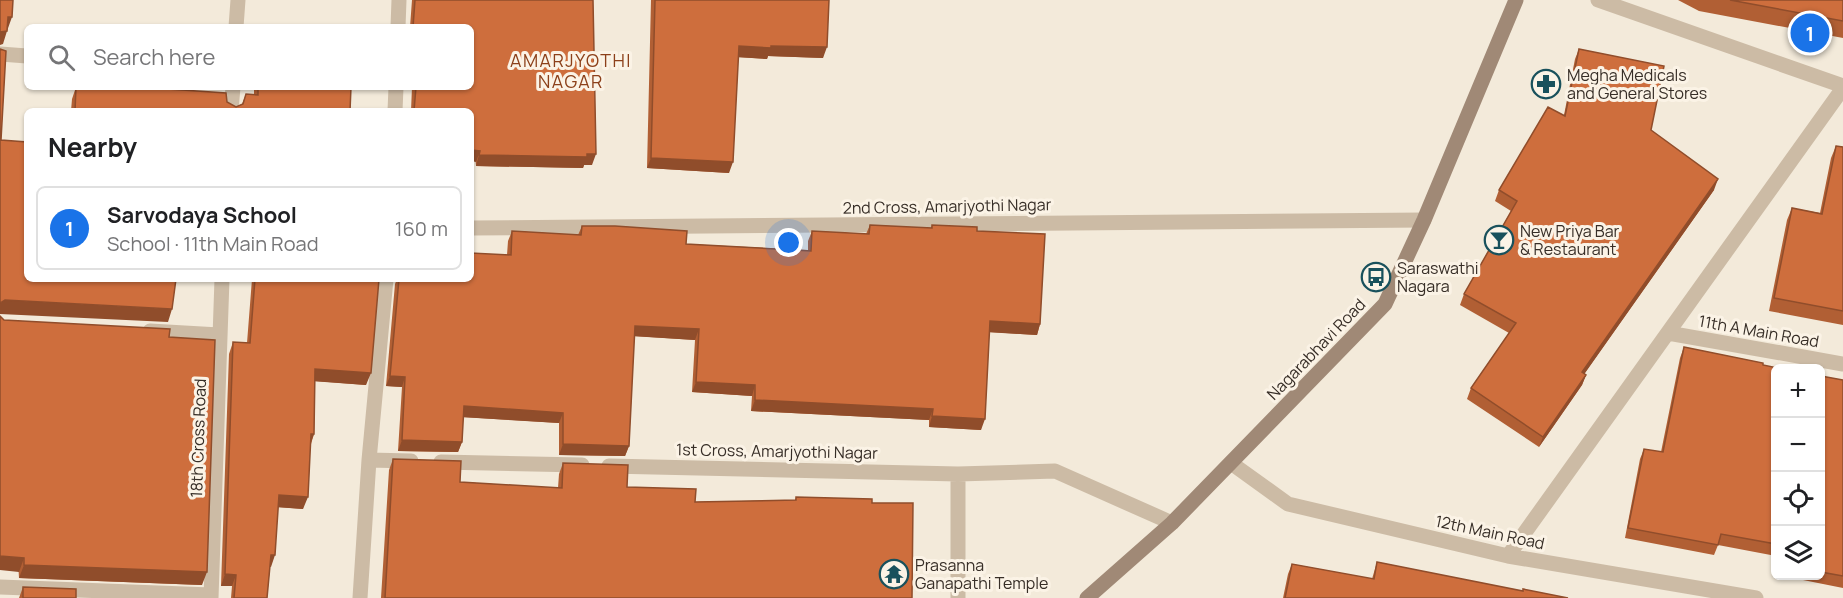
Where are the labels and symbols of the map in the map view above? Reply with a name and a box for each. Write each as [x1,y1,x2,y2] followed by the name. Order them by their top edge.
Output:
[1790,10,1830,56] pin: 1
[510,48,632,93] district label: AMARJYOTHI NAGAR
[1567,64,1707,104] place label: Megha Medicals and General Stores
[1530,68,1562,100] pharmacy icon: Megha Medicals and General Stores
[842,193,1052,219] street label: 2nd Cross, Amarjyothi Nagar
[1520,220,1620,260] place label: New Priya Bar & Restaurant
[1483,224,1515,256] bar icon: New Priya Bar & Restaurant
[774,228,803,257] your location
[1397,257,1479,297] place label: Saraswathi Nagara
[1360,261,1392,293] bus stop icon: Saraswathi Nagara
[1262,294,1370,404] street label: Nagarabhavi Road
[1697,310,1821,352] street label: 11th A Main Road
[185,378,211,498] street label: 18th Cross Road
[676,438,878,464] street label: 1st Cross, Amarjyothi Nagar
[1433,510,1547,554] street label: 12th Main Road
[915,554,1048,594] place label: Prasanna Ganapathi Temple
[878,558,910,590] temple icon: Prasanna Ganapathi Temple

